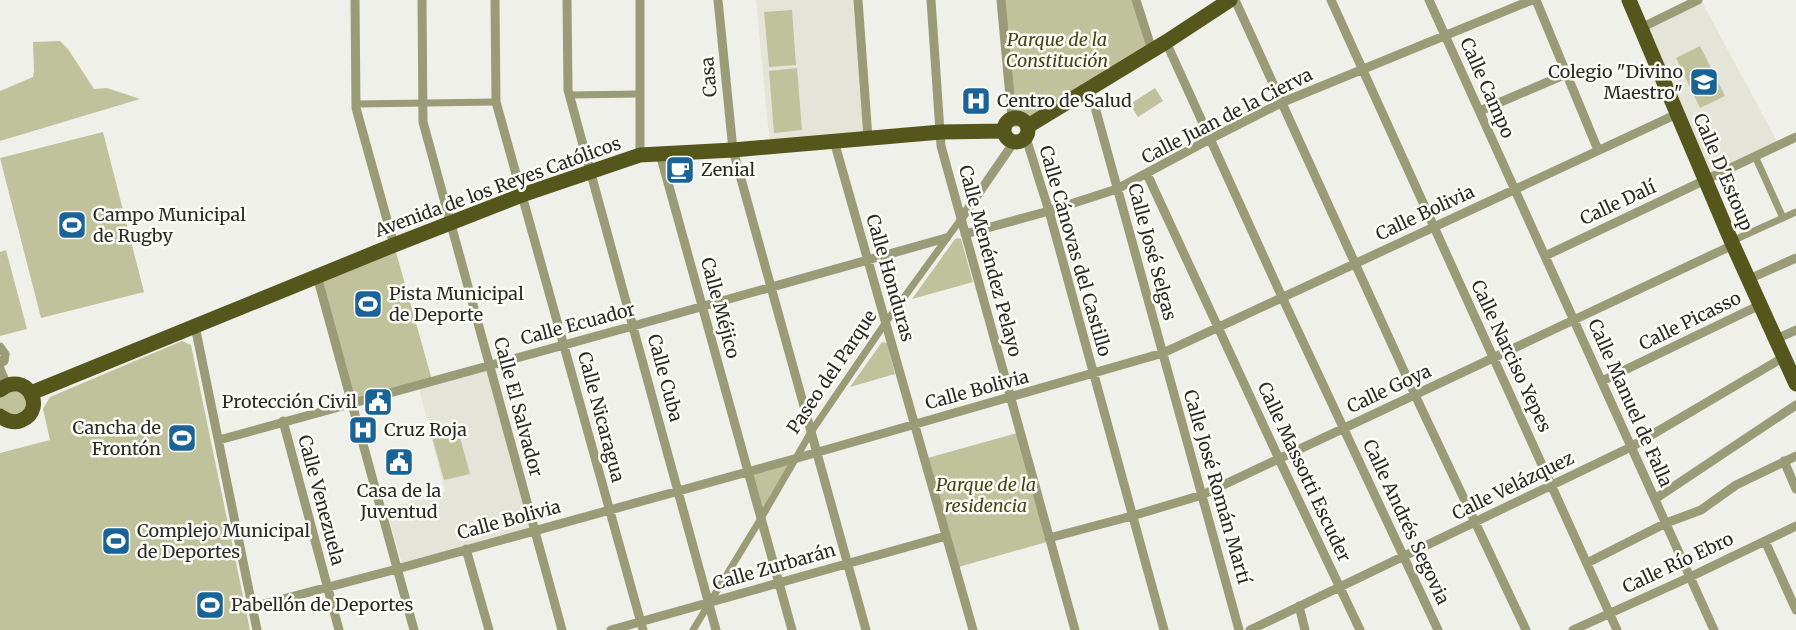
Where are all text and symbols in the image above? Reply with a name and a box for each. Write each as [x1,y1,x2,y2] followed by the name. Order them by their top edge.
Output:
[1006,28,1108,72] park label: Parque de la Constitución
[1455,34,1520,142] street label: Calle Campo
[695,56,722,98] street label: Casa
[1548,60,1683,104] place label: Colegio "Divino Maestro"
[1137,62,1316,169] street label: Calle Juan de la Cierva
[1688,66,1720,98] school or university icon: Colegio "Divino Maestro"
[960,85,992,117] hospital icon: Centro de Salud
[997,89,1132,112] place label: Centro de Salud
[1688,110,1758,234] street label: Calle D'Estoup
[371,131,624,242] street label: Avenida de los Reyes Católicos
[1034,143,1117,359] street label: Calle Cánovas del Castillo
[664,154,696,186] cafe icon: Zenial
[701,158,756,181] place label: Zenial
[954,162,1027,359] street label: Calle Menéndez Pelayo
[1576,174,1661,230] street label: Calle Dalí
[1372,180,1478,245] street label: Calle Bolivia
[1123,181,1182,323] street label: Calle José Selgas
[93,203,246,247] place label: Campo Municipal de Rugby
[56,209,88,241] sports icon: Campo Municipal de Rugby
[861,212,920,344] street label: Calle Honduras
[696,255,745,361] street label: Calle Méjico
[1466,276,1557,436] street label: Calle Narciso Yepes
[389,282,524,326] place label: Pista Municipal de Deporte
[1635,286,1745,355] street label: Calle Picasso
[352,288,384,320] sports icon: Pista Municipal de Deporte
[518,297,638,350] street label: Calle Ecuador
[782,305,881,438] street label: Paseo del Parque
[1583,315,1678,491] street label: Calle Manuel de Falla
[643,332,688,424] street label: Calle Cuba
[489,335,548,479] street label: Calle El Salvador
[573,349,630,485] street label: Calle Nicaragua
[1343,359,1435,418] street label: Calle Goya
[923,365,1031,414] street label: Calle Bolivia
[1253,378,1356,565] street label: Calle Massotti Escuder
[362,386,394,418] public building icon: Protección Civil
[1179,387,1257,588] street label: Calle José Román Martí
[222,390,357,413] place label: Protección Civil
[347,414,379,446] hospital icon: Cruz Roja
[73,416,161,460] place label: Cancha de Frontón
[384,418,467,441] place label: Cruz Roja
[166,422,198,454] sports icon: Cancha de Frontón
[293,432,350,568] street label: Calle Venezuela
[1358,436,1455,608] street label: Calle Andrés Segovia
[383,446,415,478] public building icon: Casa de la Juventud
[1448,446,1578,525] street label: Calle Velázquez
[936,473,1036,517] park label: Parque de la residencia
[357,479,442,523] place label: Casa de la Juventud
[455,495,563,544] street label: Calle Bolivia
[137,519,311,563] place label: Complejo Municipal de Deportes
[100,525,132,557] sports icon: Complejo Municipal de Deportes
[1619,527,1737,598] street label: Calle Río Ebro
[710,538,838,595] street label: Calle Zurbarán
[194,589,226,621] sports icon: Pabellón de Deportes
[231,593,414,616] place label: Pabellón de Deportes

